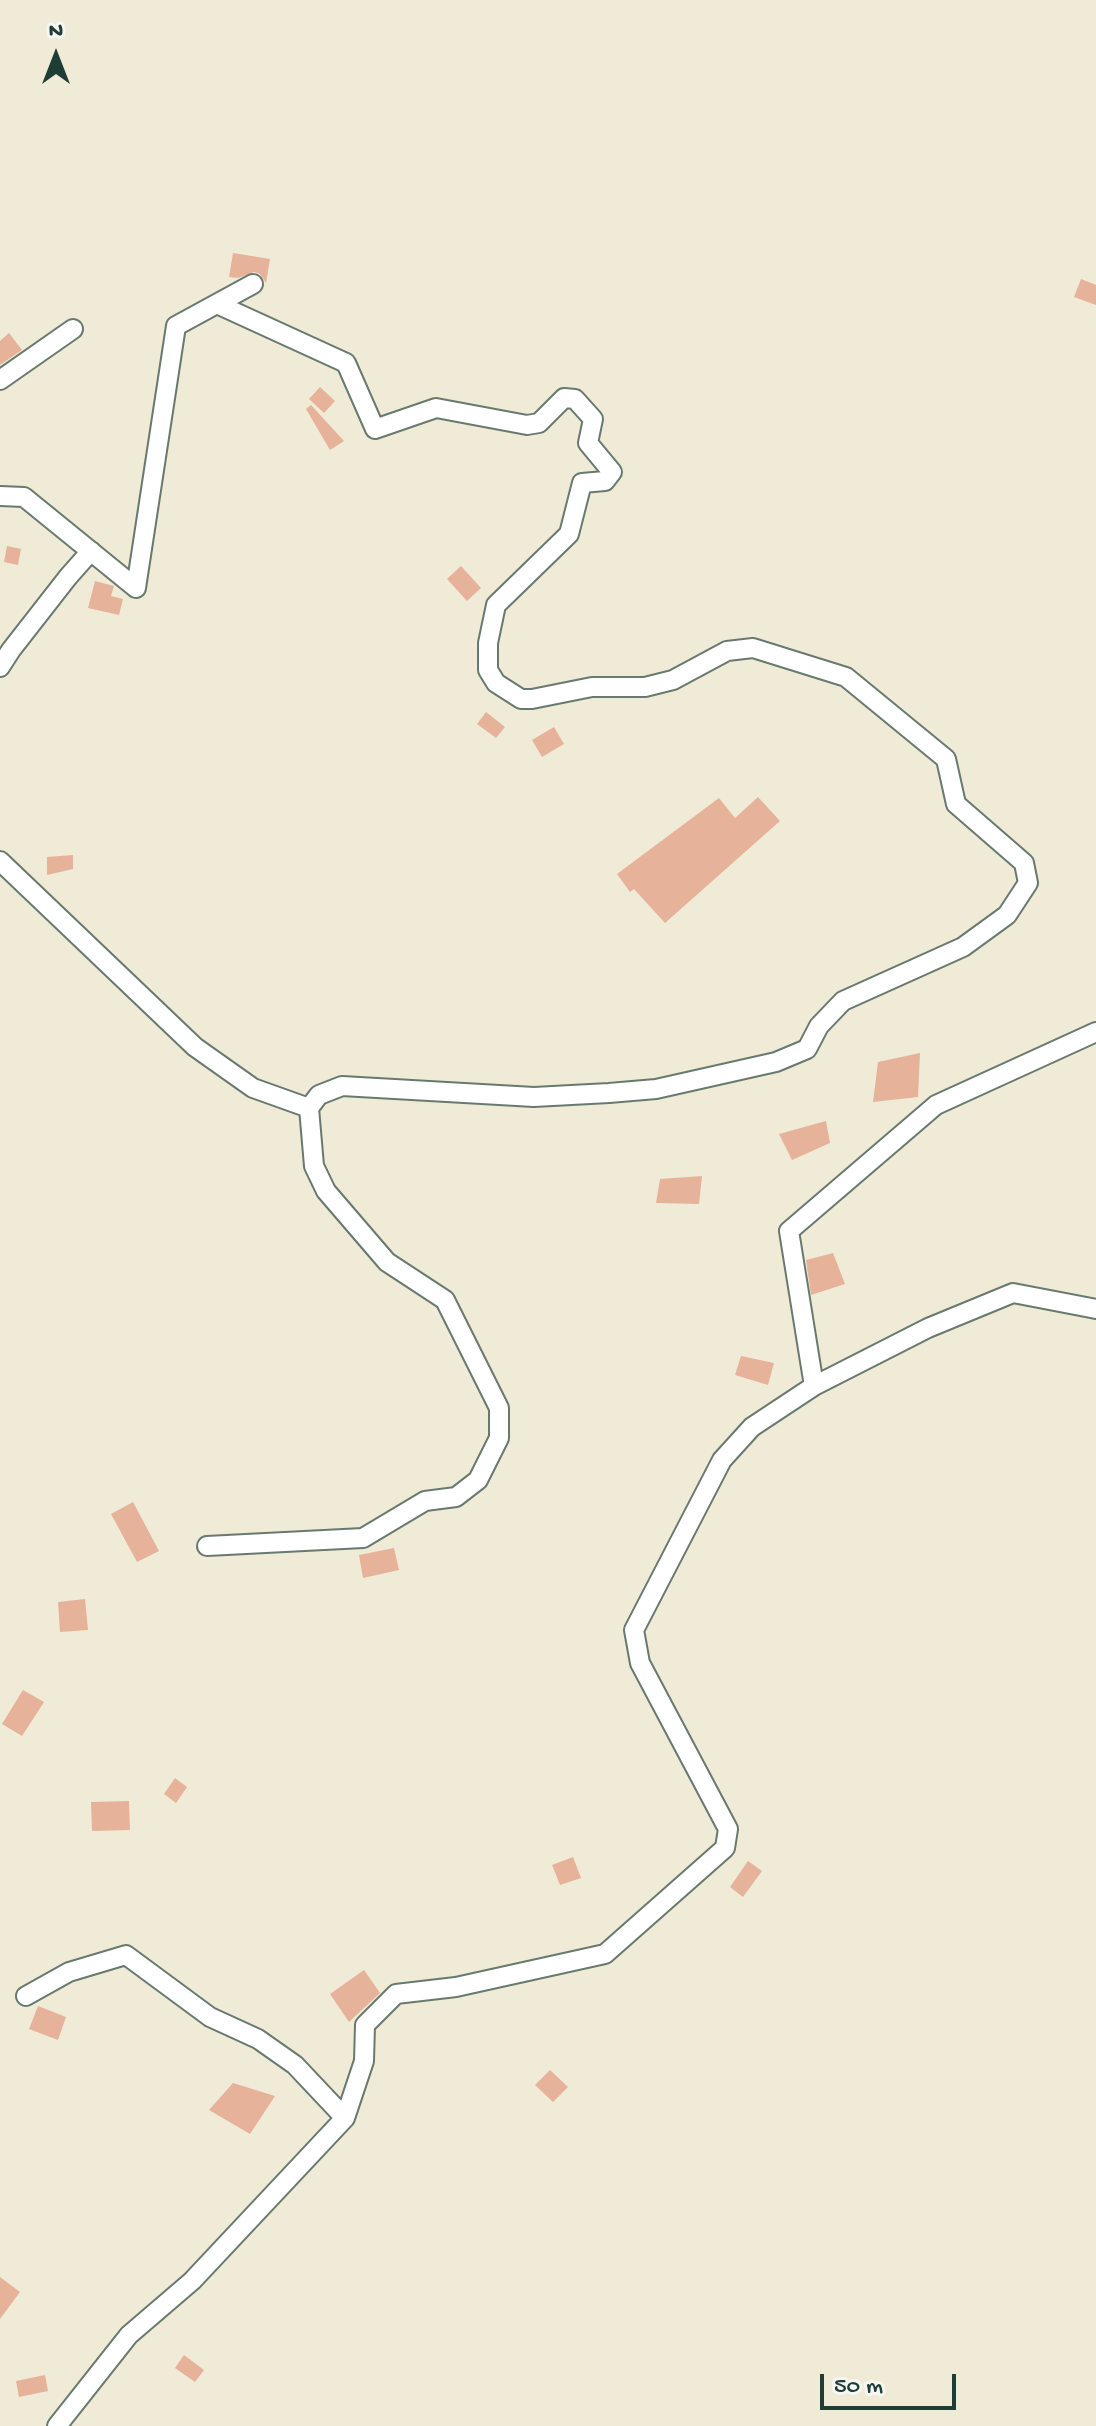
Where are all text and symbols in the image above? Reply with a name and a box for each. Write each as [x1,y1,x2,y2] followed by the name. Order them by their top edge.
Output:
[16,16,96,96] north arrow
[49,19,63,45] text: N
[824,2358,960,2408] scale bar
[834,2373,883,2402] text: 50 m

